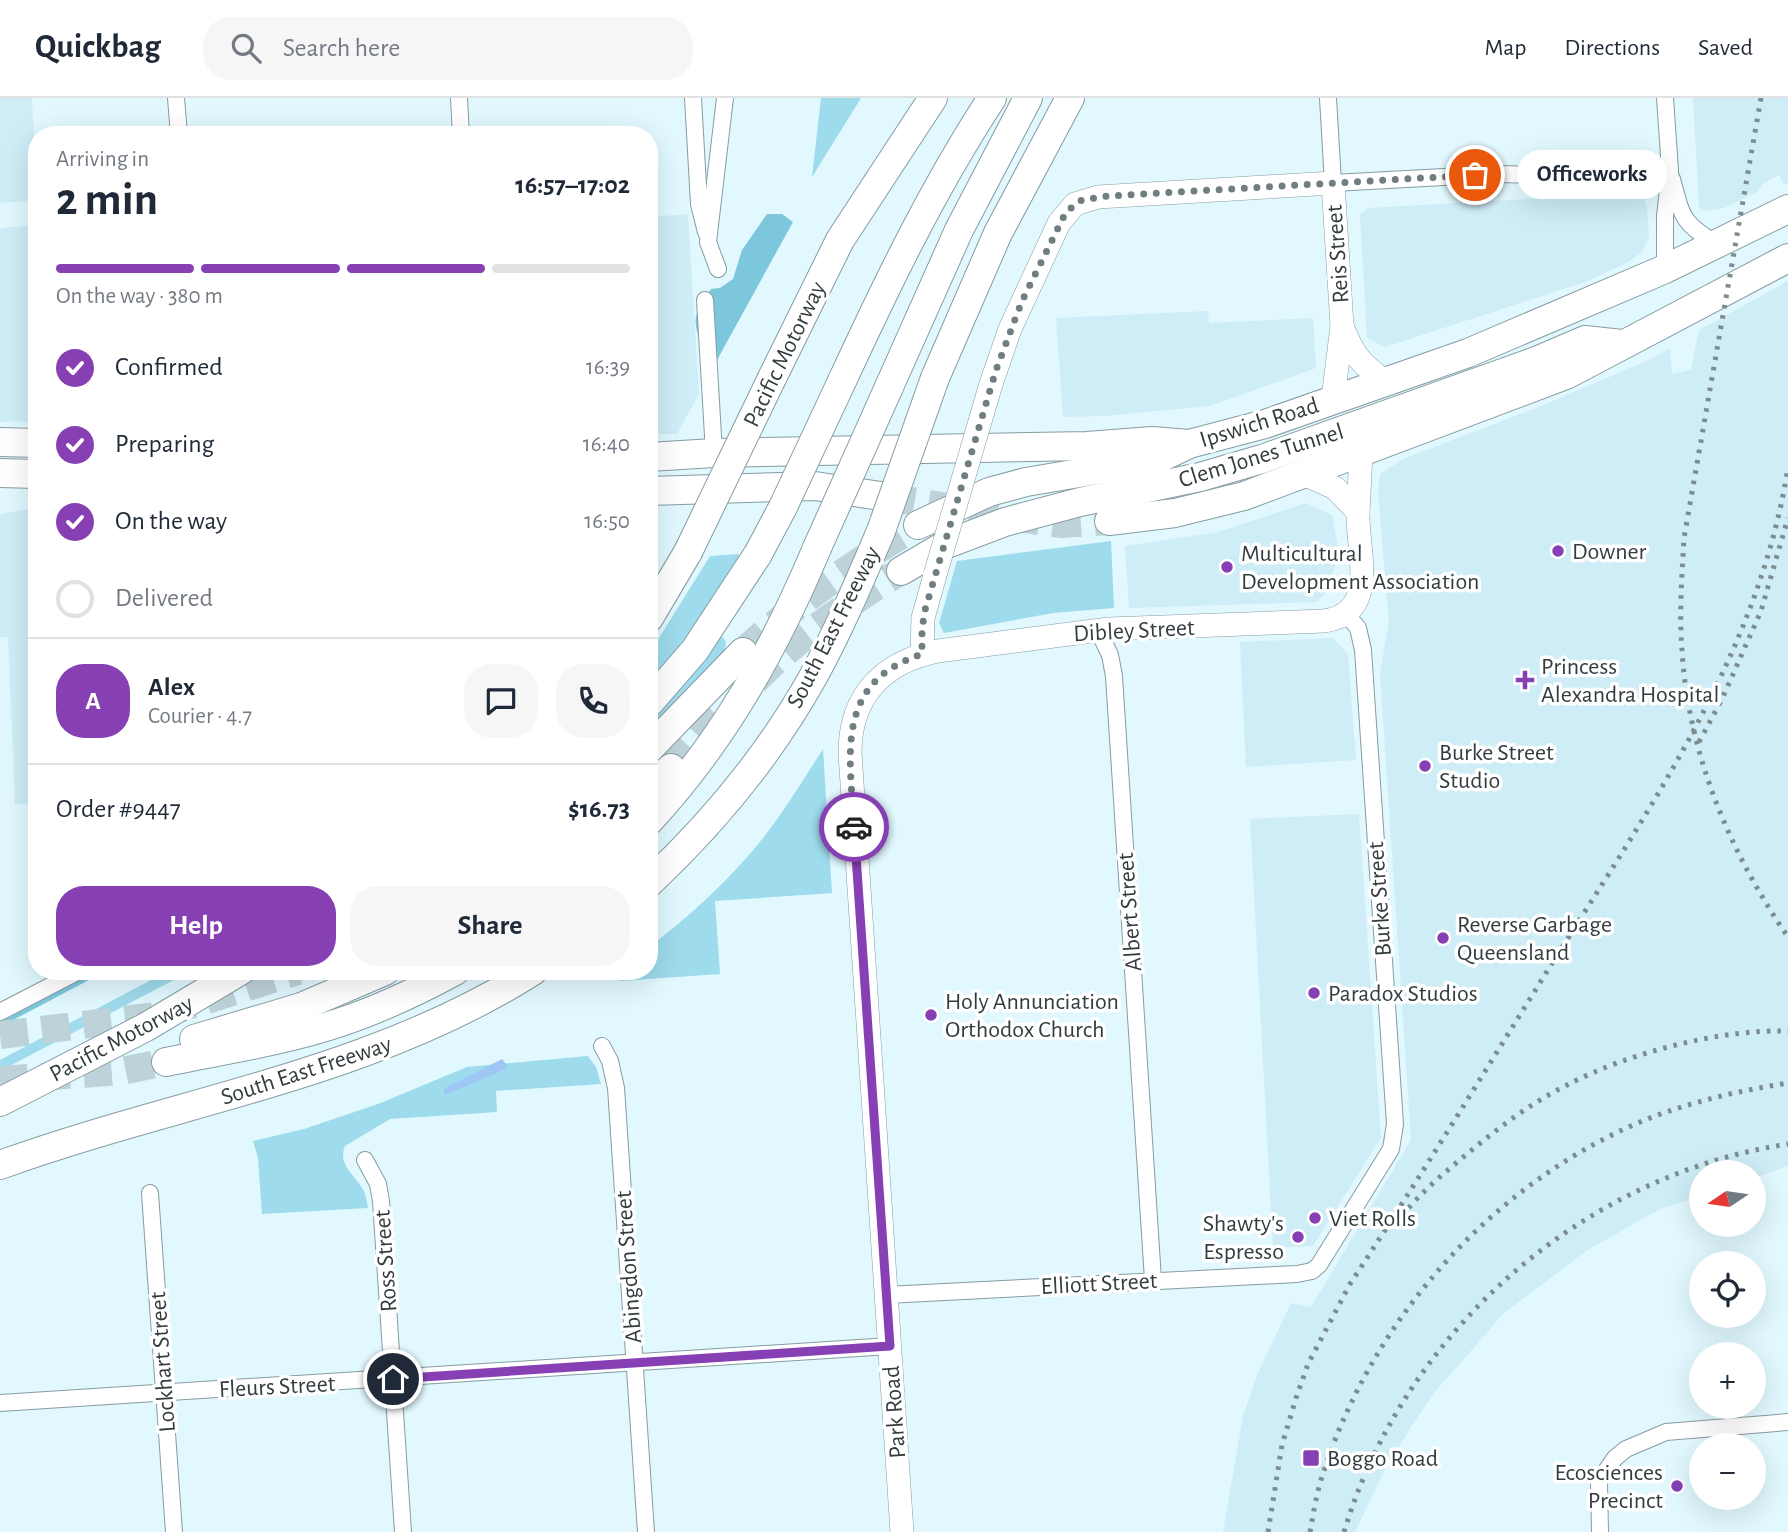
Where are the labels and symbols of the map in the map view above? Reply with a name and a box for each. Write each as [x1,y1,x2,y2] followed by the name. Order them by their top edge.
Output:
[1445,145,1505,205] pin
[1517,150,1668,200] callout: Officeworks
[1323,204,1353,304] street label: Reis Street
[739,278,830,431] street label: Pacific Motorway
[1197,394,1322,452] street label: Ipswich Road
[1176,419,1347,492] street label: Clem Jones Tunnel
[1572,540,1647,564] place label: Downer
[1241,542,1479,594] place label: Multicultural Development Association
[783,543,885,712] street label: South East Freeway
[1550,543,1566,559] marker: Downer
[1219,559,1235,575] marker: Multicultural Development Association
[1073,616,1196,646] street label: Dibley Street
[1541,655,1719,707] place label: Princess Alexandra Hospital
[1515,670,1535,690] marker: Princess Alexandra Hospital
[1439,741,1554,793] place label: Burke Street Studio
[1417,758,1433,774] marker: Burke Street Studio
[819,792,889,862] courier
[1364,841,1396,957] street label: Burke Street
[1114,851,1146,972] street label: Albert Street
[1457,913,1612,965] place label: Reverse Garbage Queensland
[1435,930,1451,946] marker: Reverse Garbage Queensland
[1328,982,1478,1006] place label: Paradox Studios
[1306,985,1322,1001] marker: Paradox Studios
[945,990,1119,1042] place label: Holy Annunciation Orthodox Church
[46,991,197,1087] street label: Pacific Motorway
[923,1007,939,1023] marker: Holy Annunciation Orthodox Church
[218,1032,395,1110] street label: South East Freeway
[1689,1160,1766,1237] north arrow
[612,1189,646,1344] street label: Abingdon Street
[1329,1207,1416,1231] place label: Viet Rolls
[370,1209,402,1313] street label: Ross Street
[1307,1210,1323,1226] marker: Viet Rolls
[1203,1212,1284,1264] place label: Shawty's Espresso
[1290,1229,1306,1245] marker: Shawty's Espresso
[1040,1269,1158,1299] street label: Elliott Street
[146,1291,180,1433] street label: Lockhart Street
[363,1349,423,1409] pin
[880,1365,910,1459] street label: Park Road
[218,1372,336,1402] street label: Fleurs Street
[1327,1447,1438,1471] place label: Boggo Road
[1301,1448,1321,1468] marker: Boggo Road
[1554,1461,1663,1513] place label: Ecosciences Precinct
[1669,1478,1685,1494] marker: Ecosciences Precinct

